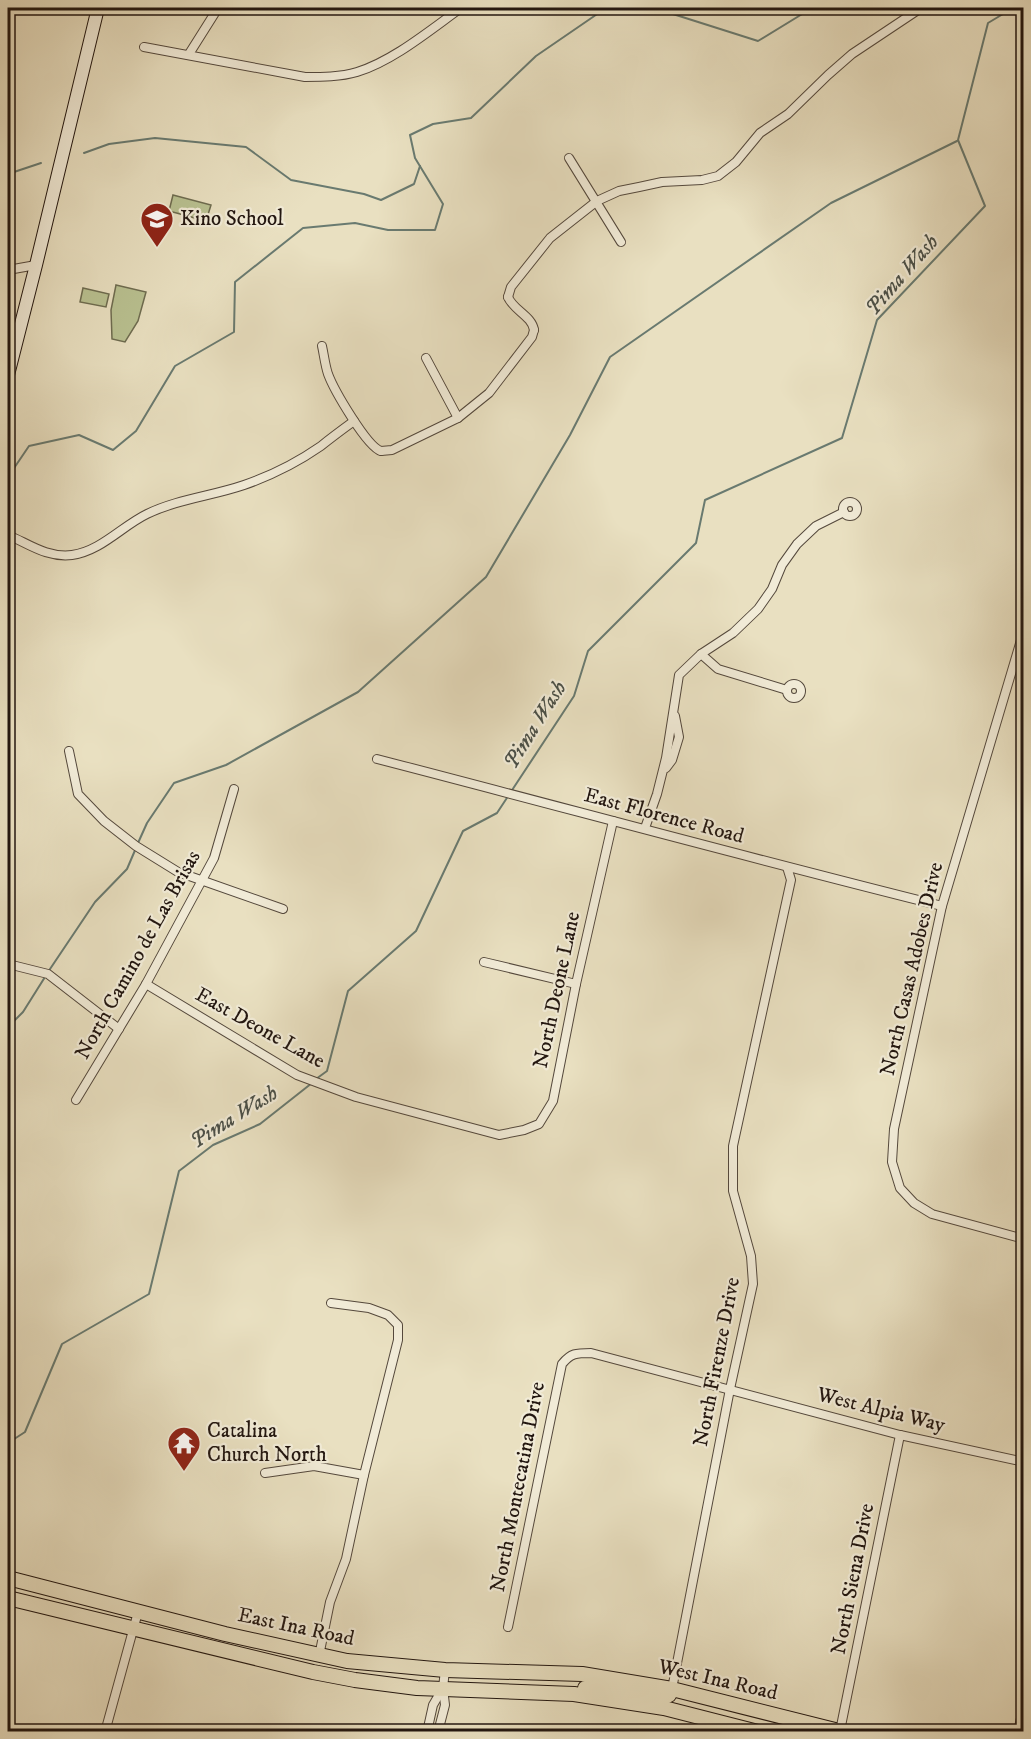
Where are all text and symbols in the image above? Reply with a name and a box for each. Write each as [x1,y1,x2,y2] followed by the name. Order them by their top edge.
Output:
[139,201,175,248] school or university icon: Kino School
[180,206,284,232] place label: Kino School
[859,229,945,321] water label: Pima Wash
[497,676,573,774] water label: Pima Wash
[581,782,747,850] street label: East Florence Road
[70,846,206,1064] street label: North Camino de Las Brisas
[875,859,949,1078] street label: North Casas Adobes Drive
[528,909,586,1071] street label: North Deone Lane
[191,982,330,1075] street label: East Deone Lane
[185,1079,283,1155] water label: Pima Wash
[688,1275,746,1449] street label: North Firenze Drive
[485,1379,551,1594] street label: North Montecatina Drive
[813,1381,949,1439] street label: West Alpia Way
[207,1418,327,1468] place label: Catalina Church North
[166,1425,202,1472] temple icon: Catalina Church North
[826,1501,880,1657] street label: North Siena Drive
[235,1602,357,1652] street label: East Ina Road
[655,1653,781,1706] street label: West Ina Road

